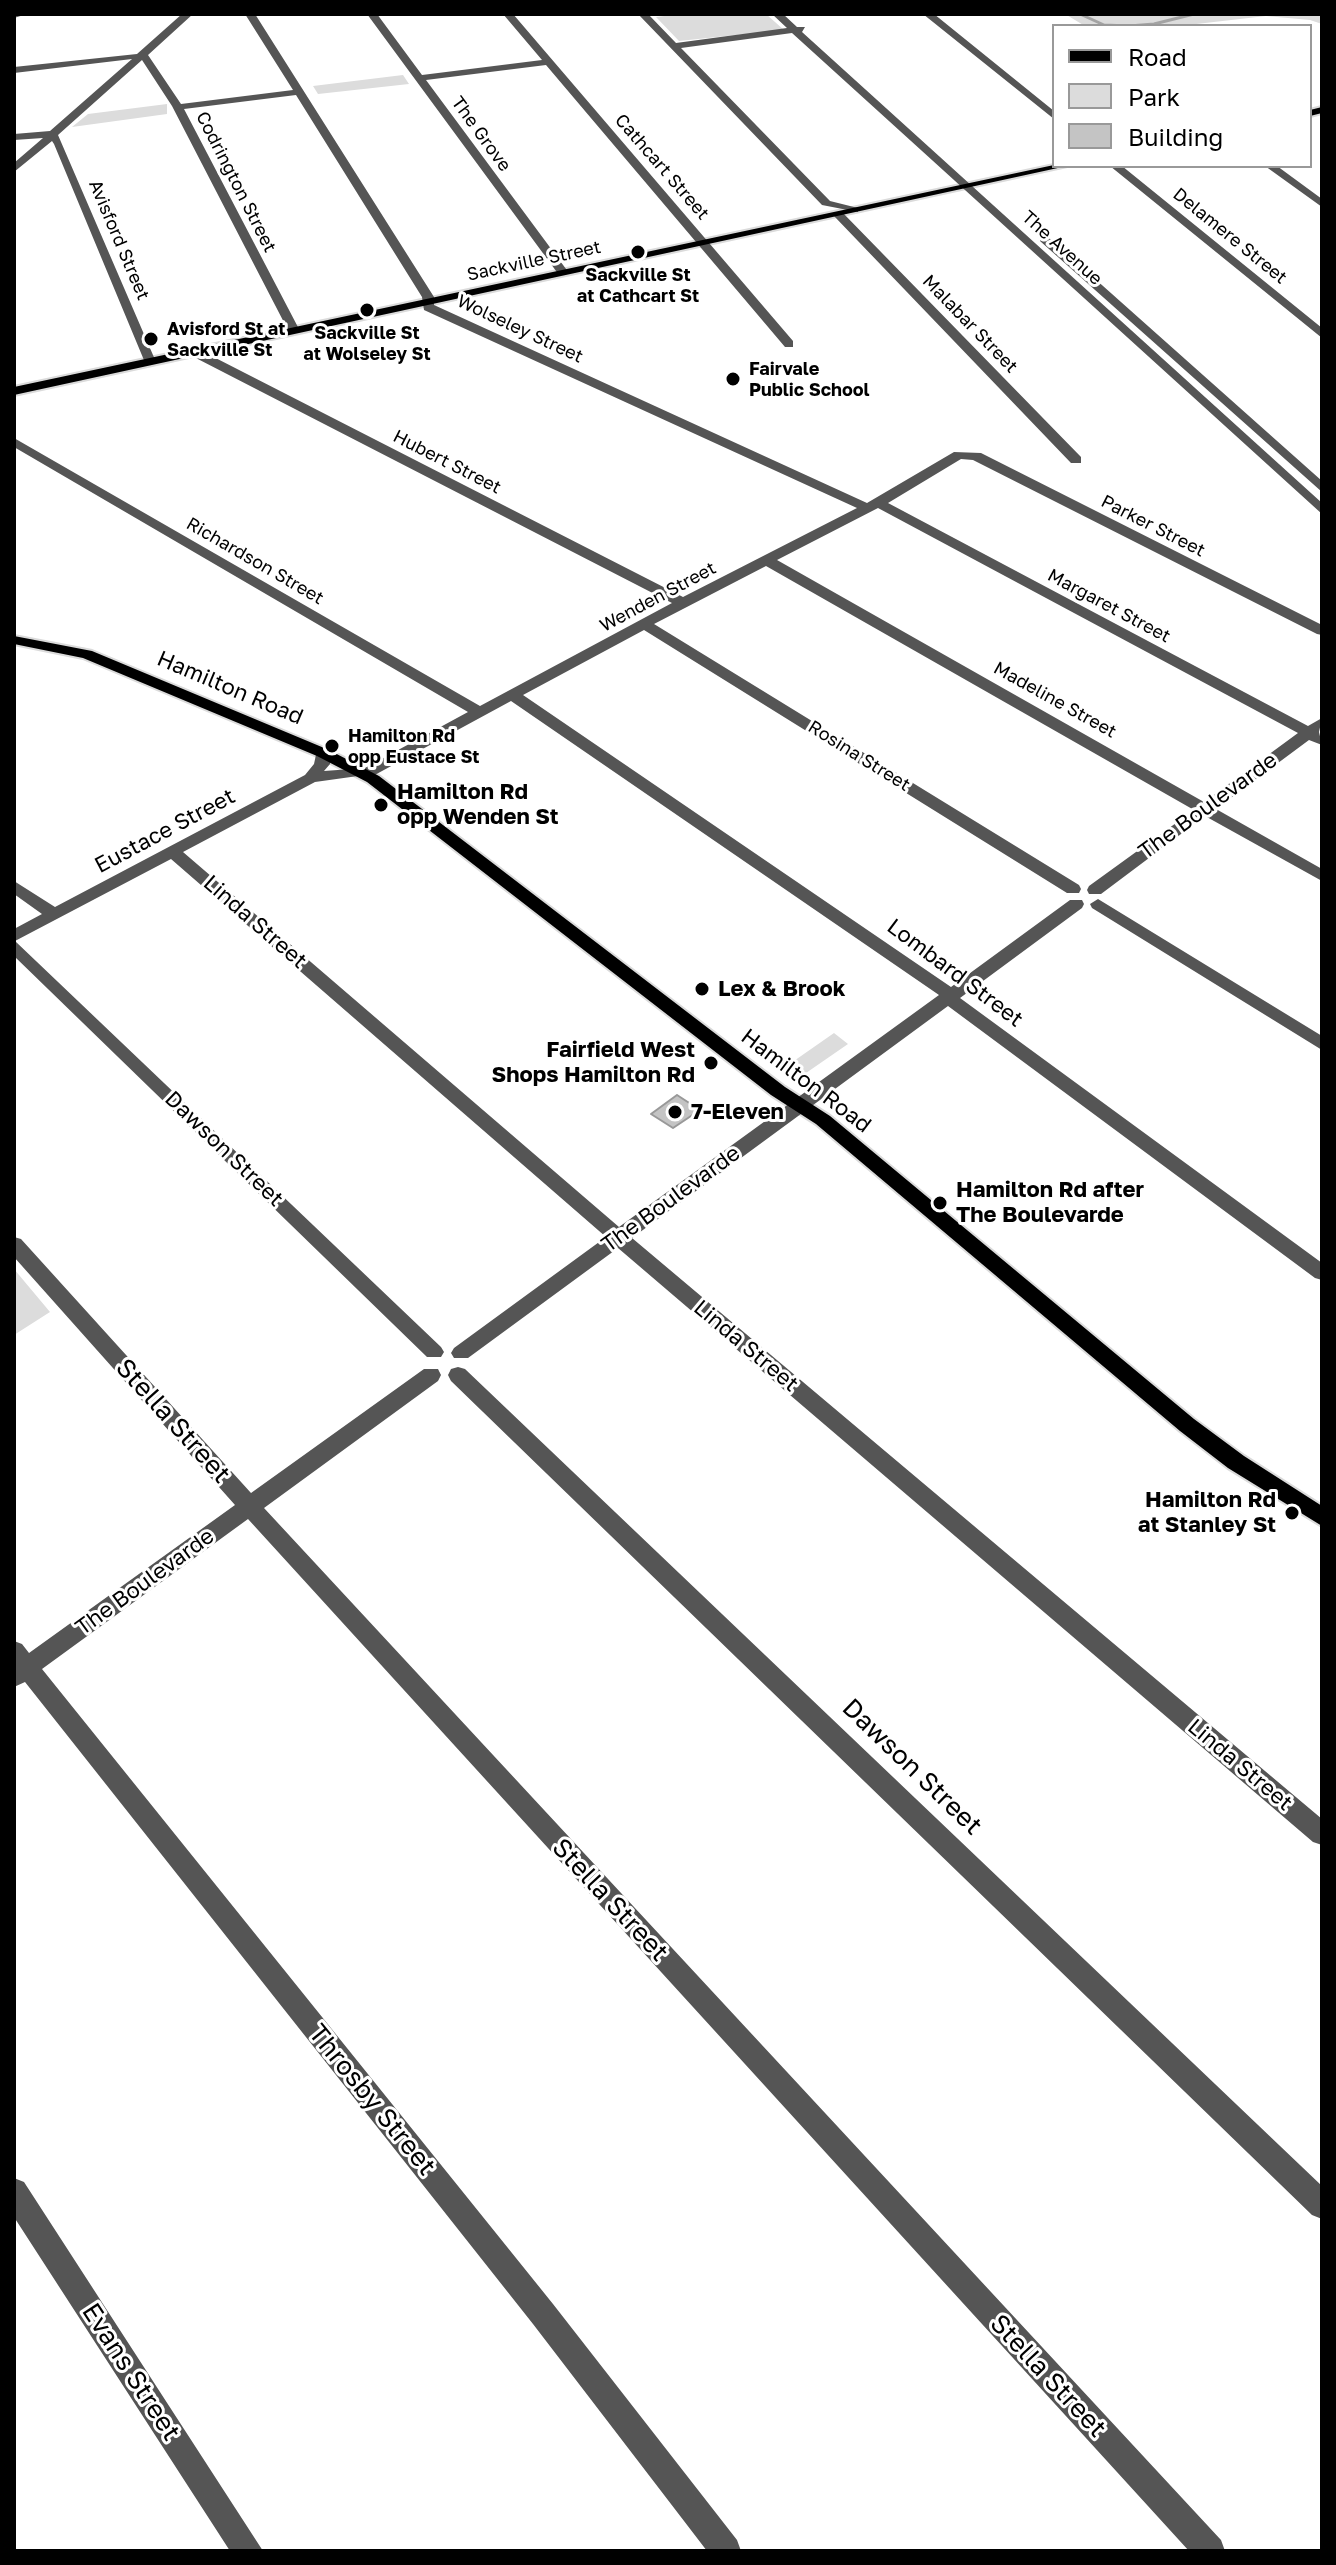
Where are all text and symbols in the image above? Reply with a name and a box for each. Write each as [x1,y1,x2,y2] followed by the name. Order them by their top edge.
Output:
[1052,24,1312,168] legend
[1128,42,1187,71] text: Road
[1128,82,1180,111] text: Park
[447,92,515,176] street label: The Grove
[191,108,281,256] street label: Codrington Street
[610,110,714,224] street label: Cathcart Street
[1128,122,1223,151] text: Building
[84,177,154,303] street label: Avisford Street
[1169,183,1291,289] street label: Delamere Street
[1017,206,1107,290] street label: The Avenue
[465,236,603,286] street label: Sackville Street
[629,243,647,261] marker: Sackville St at Cathcart St
[577,264,699,306] place label: Sackville St at Cathcart St
[918,271,1022,377] street label: Malabar Street
[454,290,586,368] street label: Wolseley Street
[358,301,376,319] marker: Sackville St at Wolseley St
[167,318,285,360] place label: Avisford St at Sackville St
[303,322,431,364] place label: Sackville St at Wolseley St
[142,330,160,348] marker: Avisford St at Sackville St
[749,358,870,400] place label: Fairvale Public School
[724,370,742,388] marker: Fairvale Public School
[389,425,505,499] street label: Hubert Street
[1097,491,1209,561] street label: Parker Street
[182,513,328,609] street label: Richardson Street
[596,557,720,637] street label: Wenden Street
[1044,565,1174,647] street label: Margaret Street
[153,645,307,731] street label: Hamilton Road
[990,657,1120,743] street label: Madeline Street
[804,716,914,796] street label: Rosina Street
[348,725,480,768] place label: Hamilton Rd opp Eustace St
[323,737,341,755] marker: Hamilton Rd opp Eustace St
[1134,747,1282,865] street label: The Boulevarde
[397,779,559,830] place label: Hamilton Rd opp Wenden St
[90,783,240,879] street label: Eustace Street
[372,796,390,814] marker: Hamilton Rd opp Wenden St
[198,870,312,974] street label: Linda Street
[882,913,1028,1033] street label: Lombard Street
[718,976,845,1002] place label: Lex & Brook
[693,980,711,998] marker: Lex & Brook
[736,1024,876,1138] street label: Hamilton Road
[491,1037,695,1088] place label: Fairfield West Shops Hamilton Rd
[702,1054,720,1072] marker: Fairfield West Shops Hamilton Rd
[159,1086,289,1212] street label: Dawson Street
[691,1099,784,1125] place label: 7-Eleven
[666,1103,684,1121] marker: 7-Eleven
[597,1140,745,1258] street label: The Boulevarde
[956,1177,1144,1228] place label: Hamilton Rd after The Boulevarde
[931,1194,949,1212] marker: Hamilton Rd after The Boulevarde
[688,1295,804,1397] street label: Linda Street
[109,1352,237,1490] street label: Stella Street
[1138,1487,1276,1538] place label: Hamilton Rd at Stanley St
[1283,1504,1301,1522] marker: Hamilton Rd at Stanley St
[71,1523,219,1641] street label: The Boulevarde
[836,1692,988,1842] street label: Dawson Street
[1182,1714,1298,1816] street label: Linda Street
[545,1832,675,1968] street label: Stella Street
[302,2018,442,2182] street label: Throsby Street
[75,2298,187,2446] street label: Evans Street
[983,2308,1113,2444] street label: Stella Street

